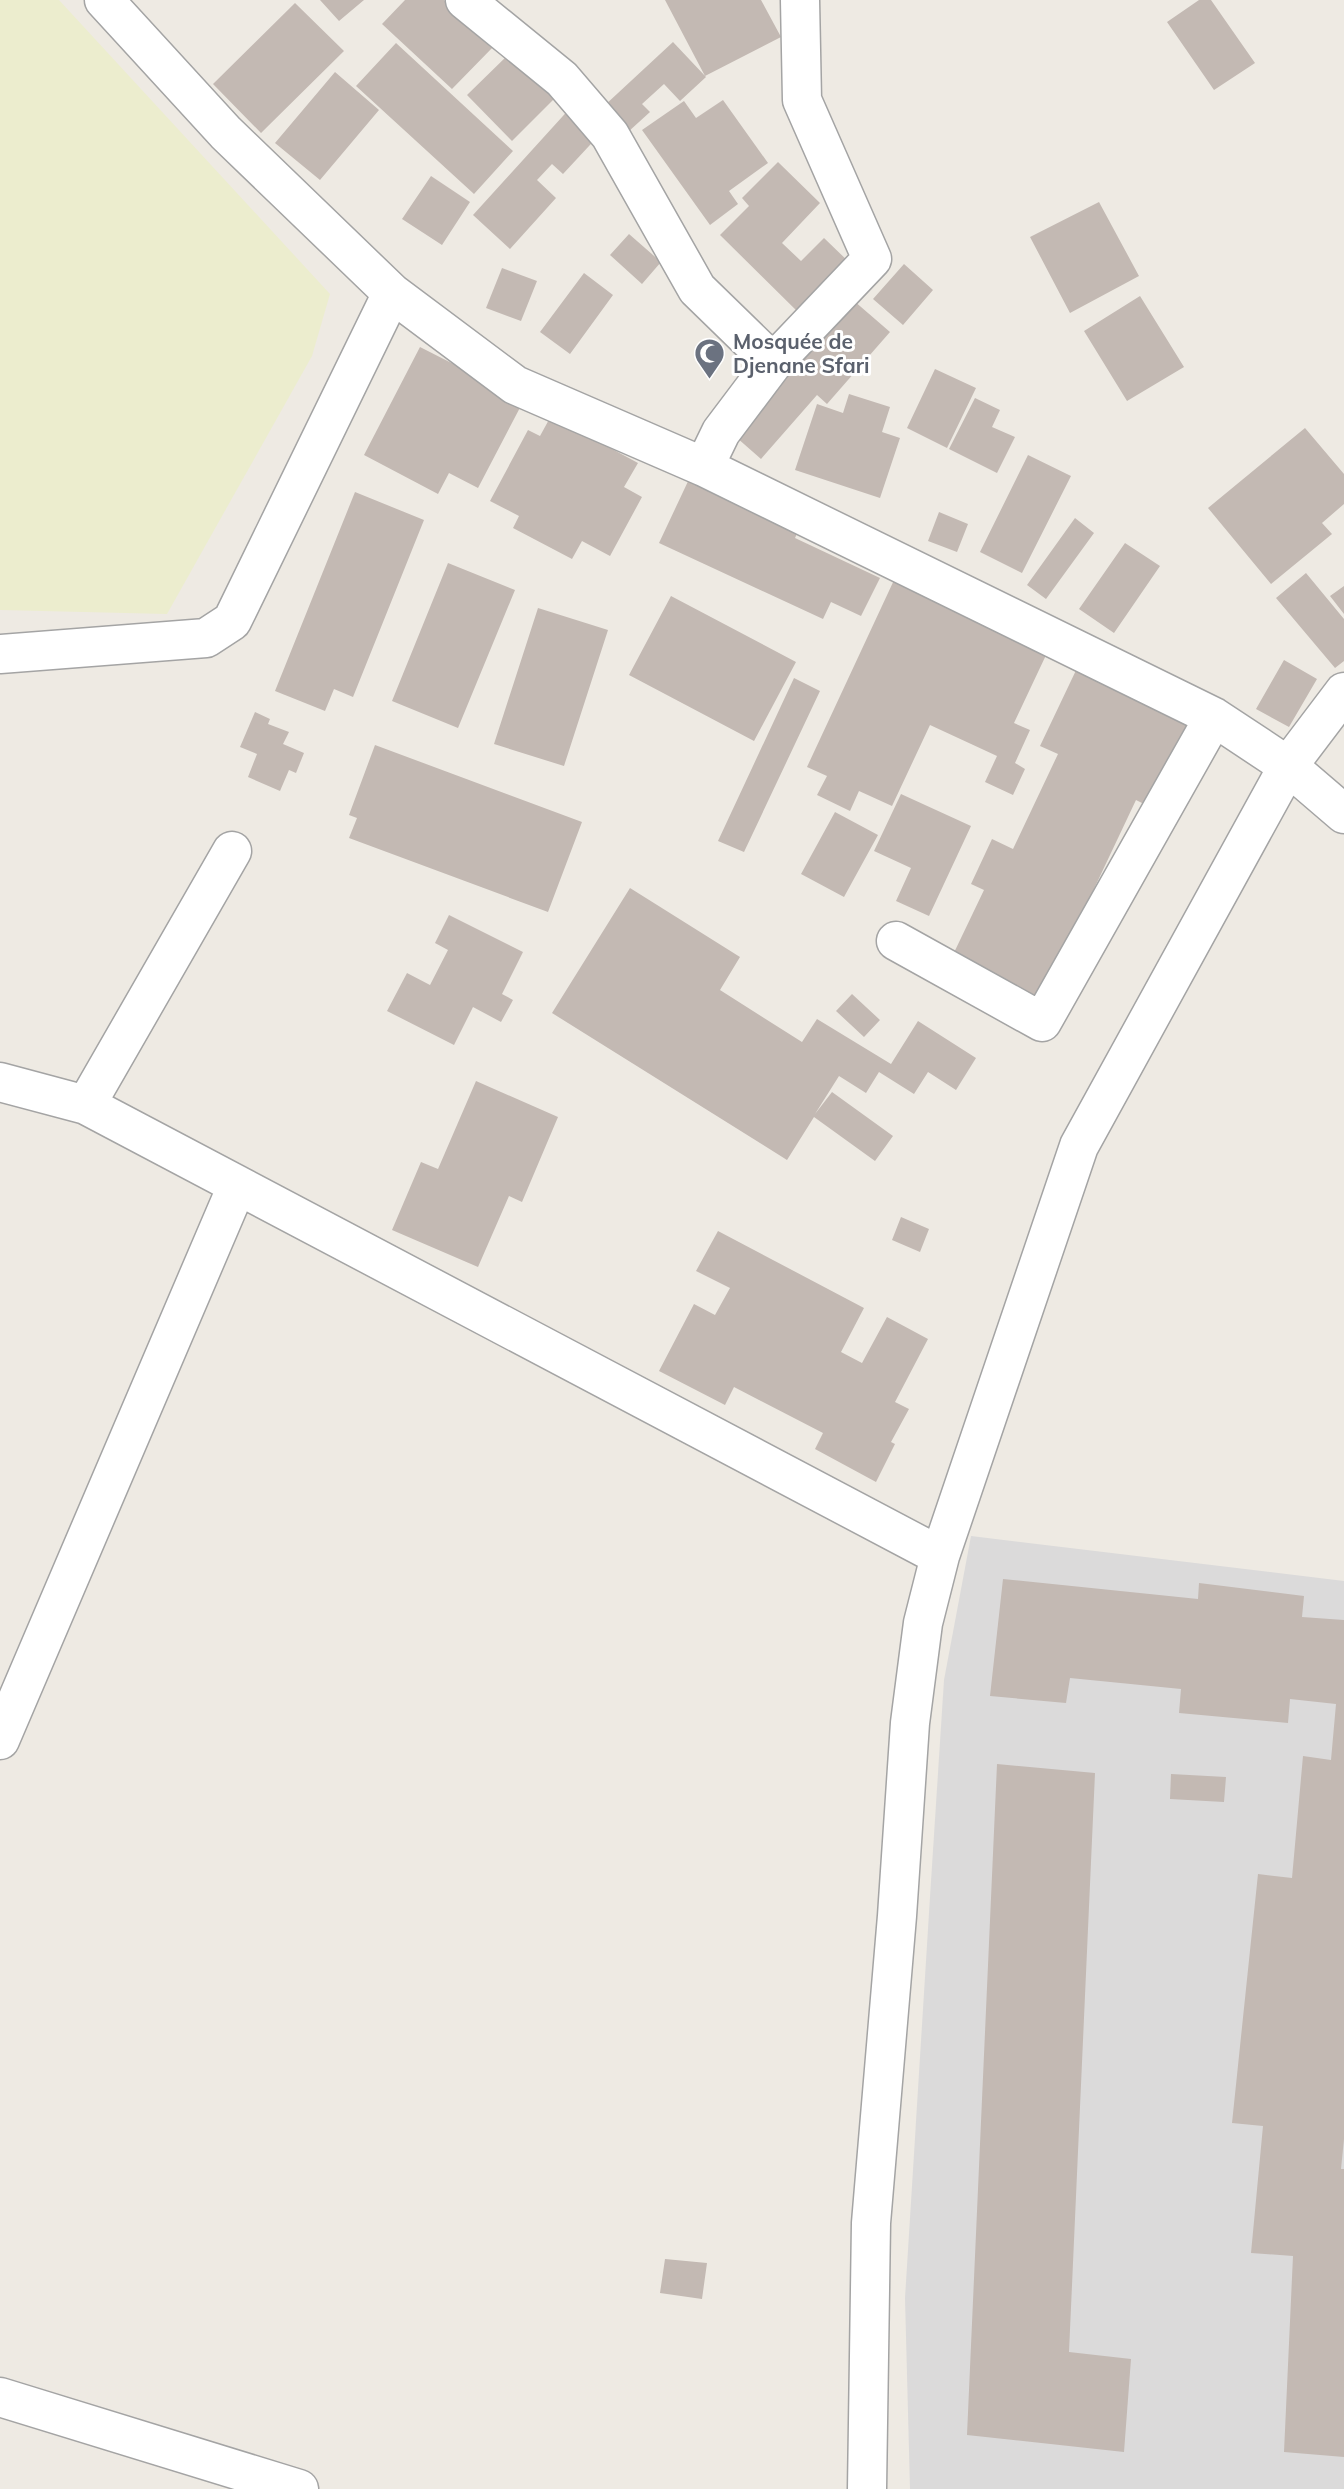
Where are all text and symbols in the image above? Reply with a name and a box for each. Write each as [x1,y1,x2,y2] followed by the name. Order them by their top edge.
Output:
[733,328,869,378] place label: Mosquée de Djenane Sfari
[693,337,727,381] mosque icon: Mosquée de Djenane Sfari

